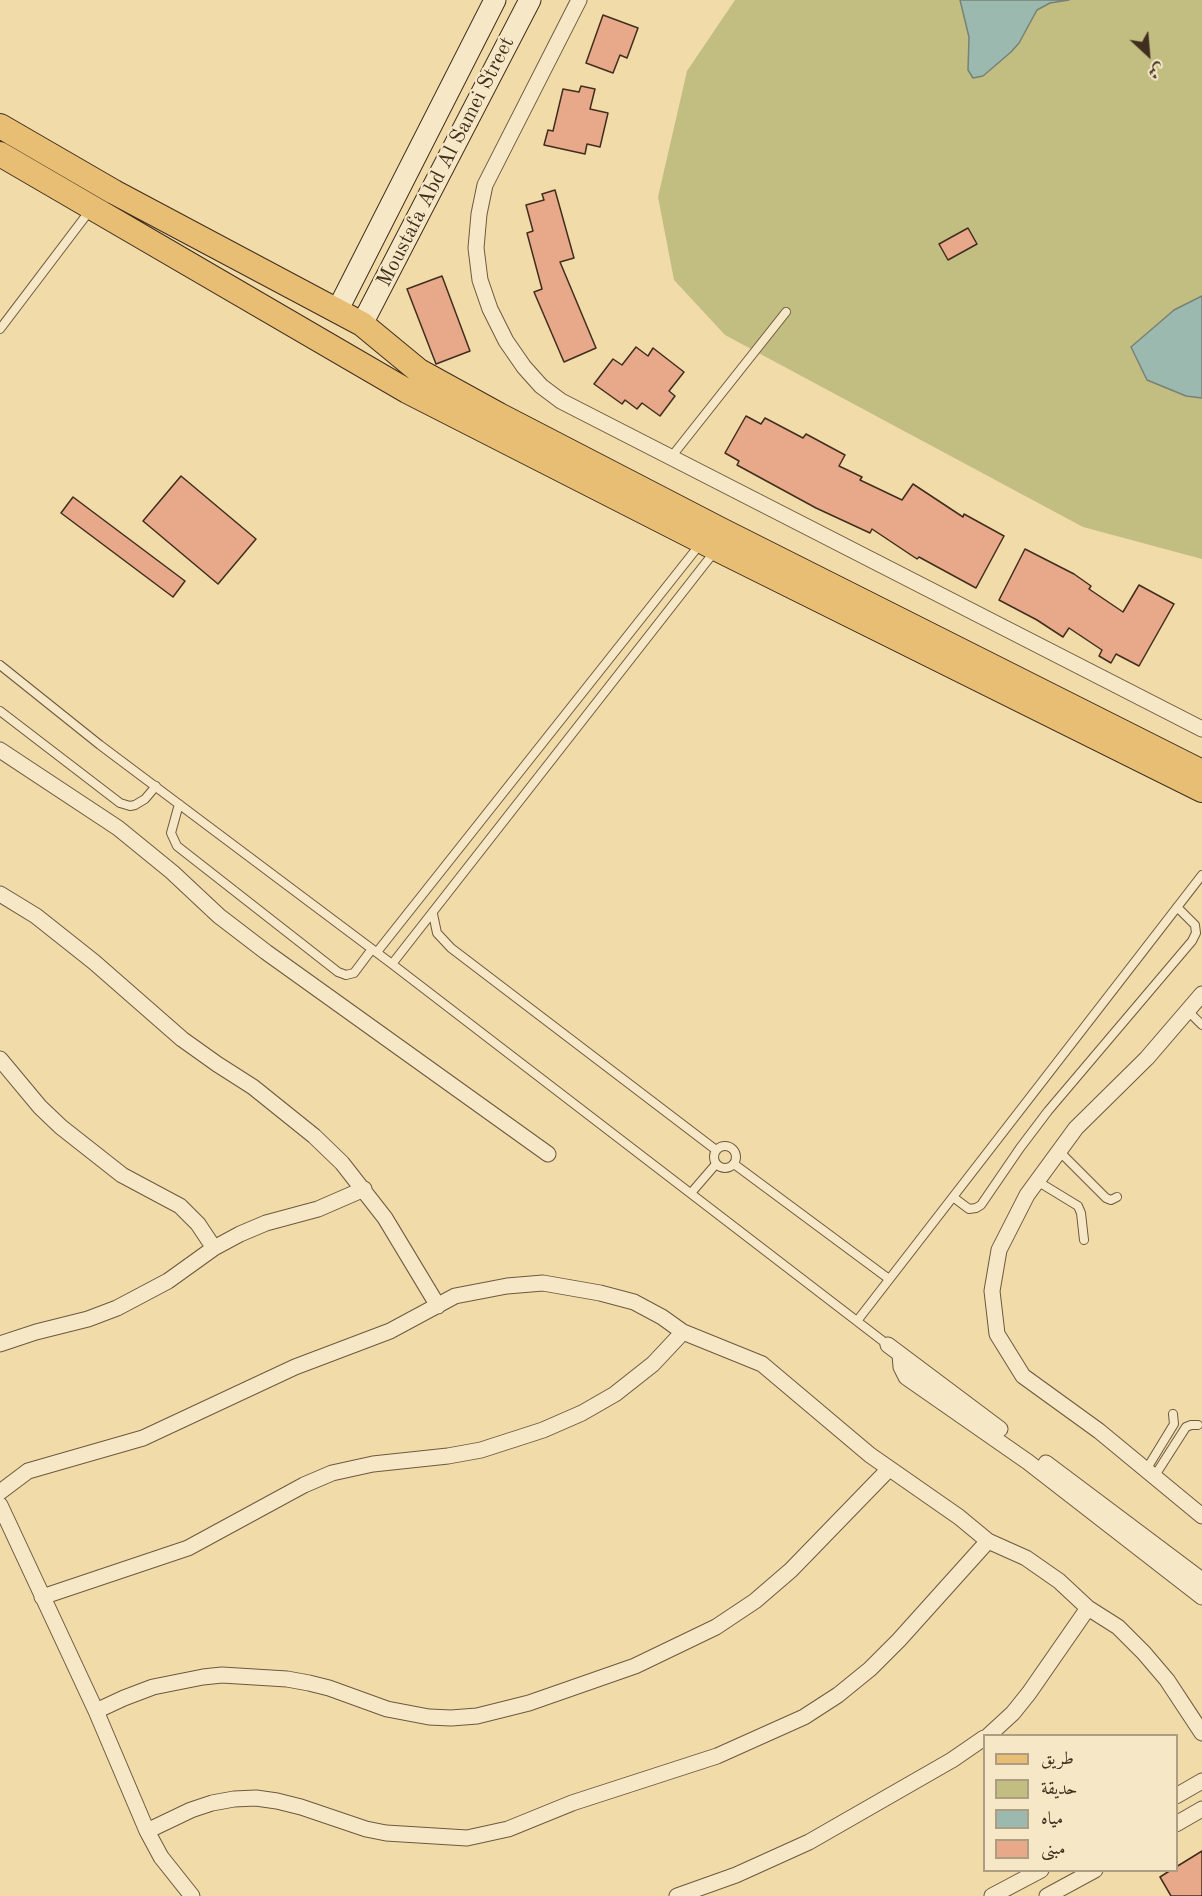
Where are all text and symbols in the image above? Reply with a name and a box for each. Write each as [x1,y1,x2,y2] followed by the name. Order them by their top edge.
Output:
[1118,24,1178,84] north arrow
[372,33,520,291] street label: Moustafa Abd Al Samei Street
[1145,60,1167,81] text: ش
[983,1734,1178,1872] legend
[1041,1750,1074,1768] text: طريق
[1041,1780,1077,1798] text: حديقة
[1041,1810,1063,1828] text: مياه
[1041,1840,1066,1858] text: مبنى

